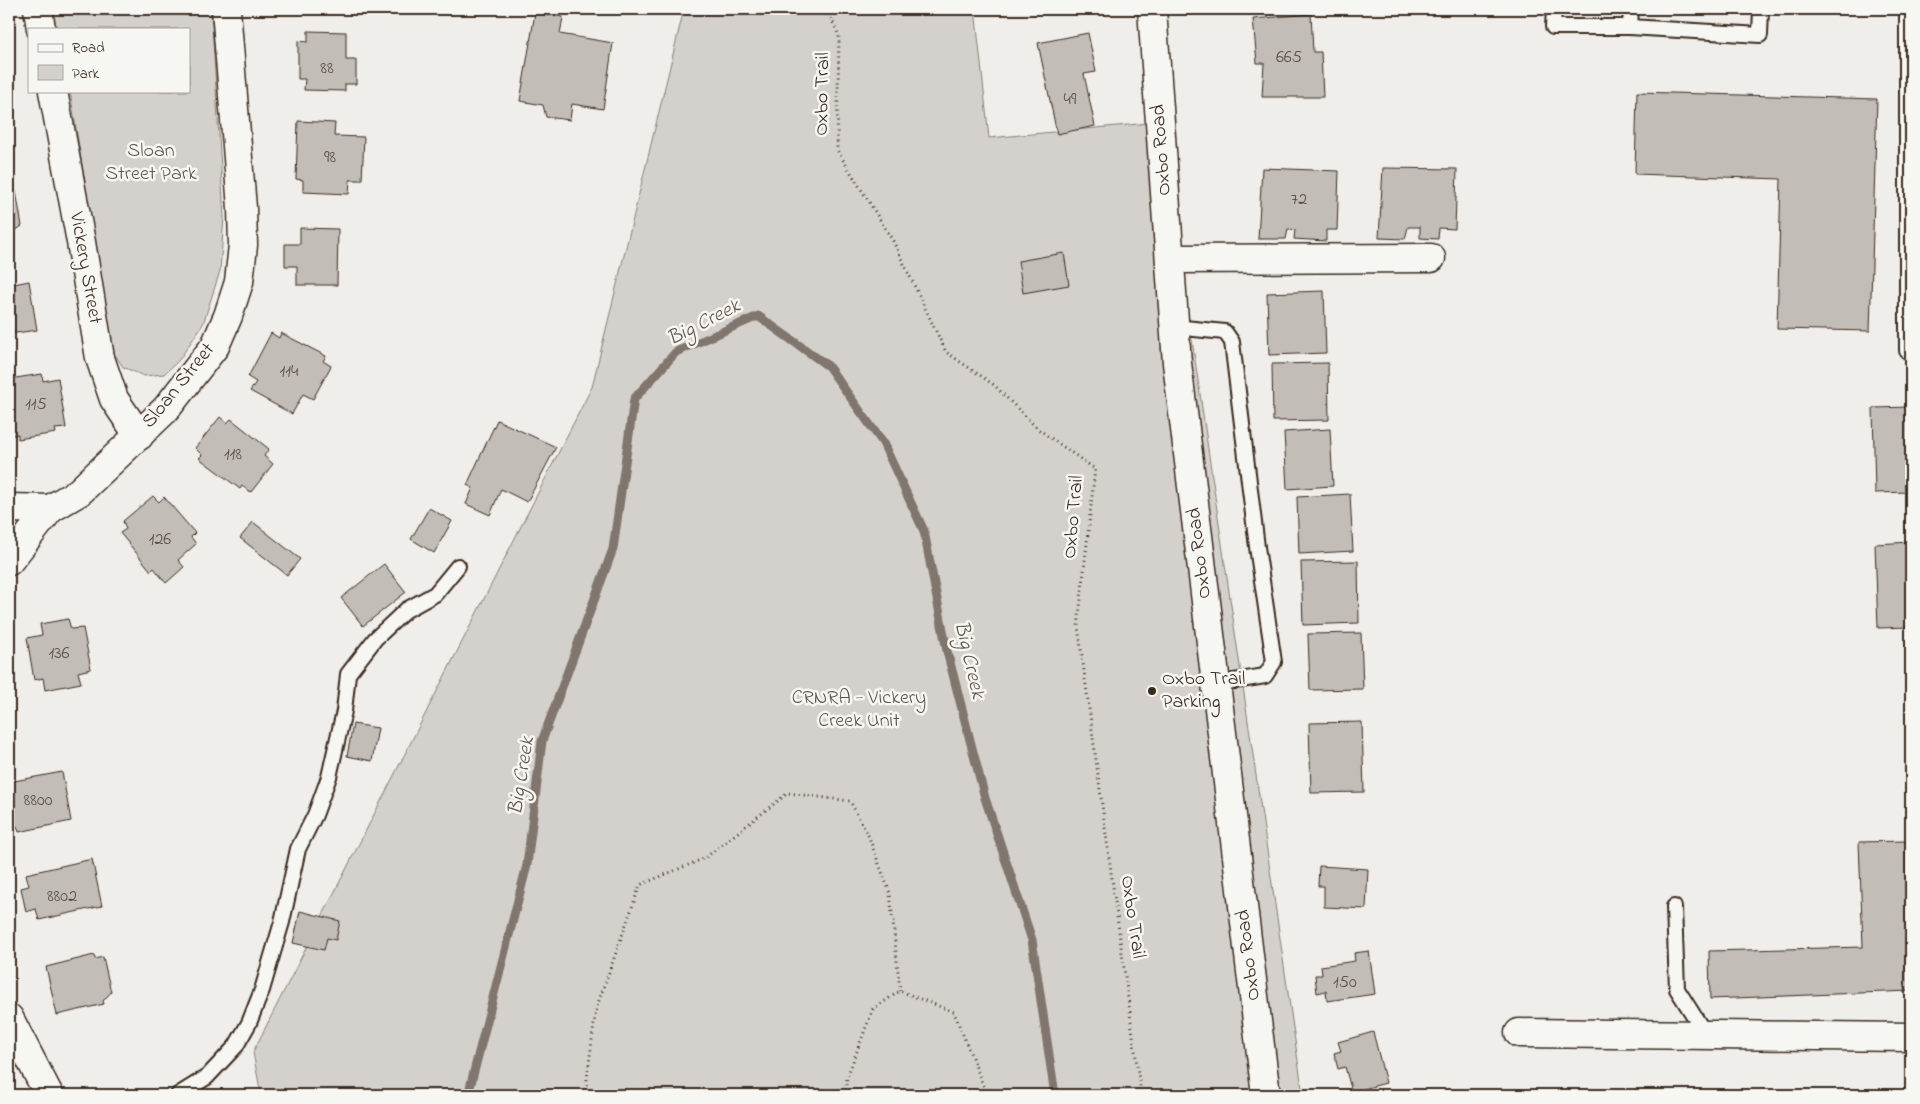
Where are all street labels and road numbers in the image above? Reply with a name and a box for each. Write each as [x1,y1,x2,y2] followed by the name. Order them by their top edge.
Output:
[808,52,838,136] street label: Oxbo Trail
[1144,103,1180,197] street label: Oxbo Road
[61,209,109,327] street label: Vickery Street
[135,337,223,435] street label: Sloan Street
[1056,474,1092,560] street label: Oxbo Trail
[1180,506,1220,600] street label: Oxbo Road
[1112,874,1152,960] street label: Oxbo Trail
[1229,908,1269,1002] street label: Oxbo Road

